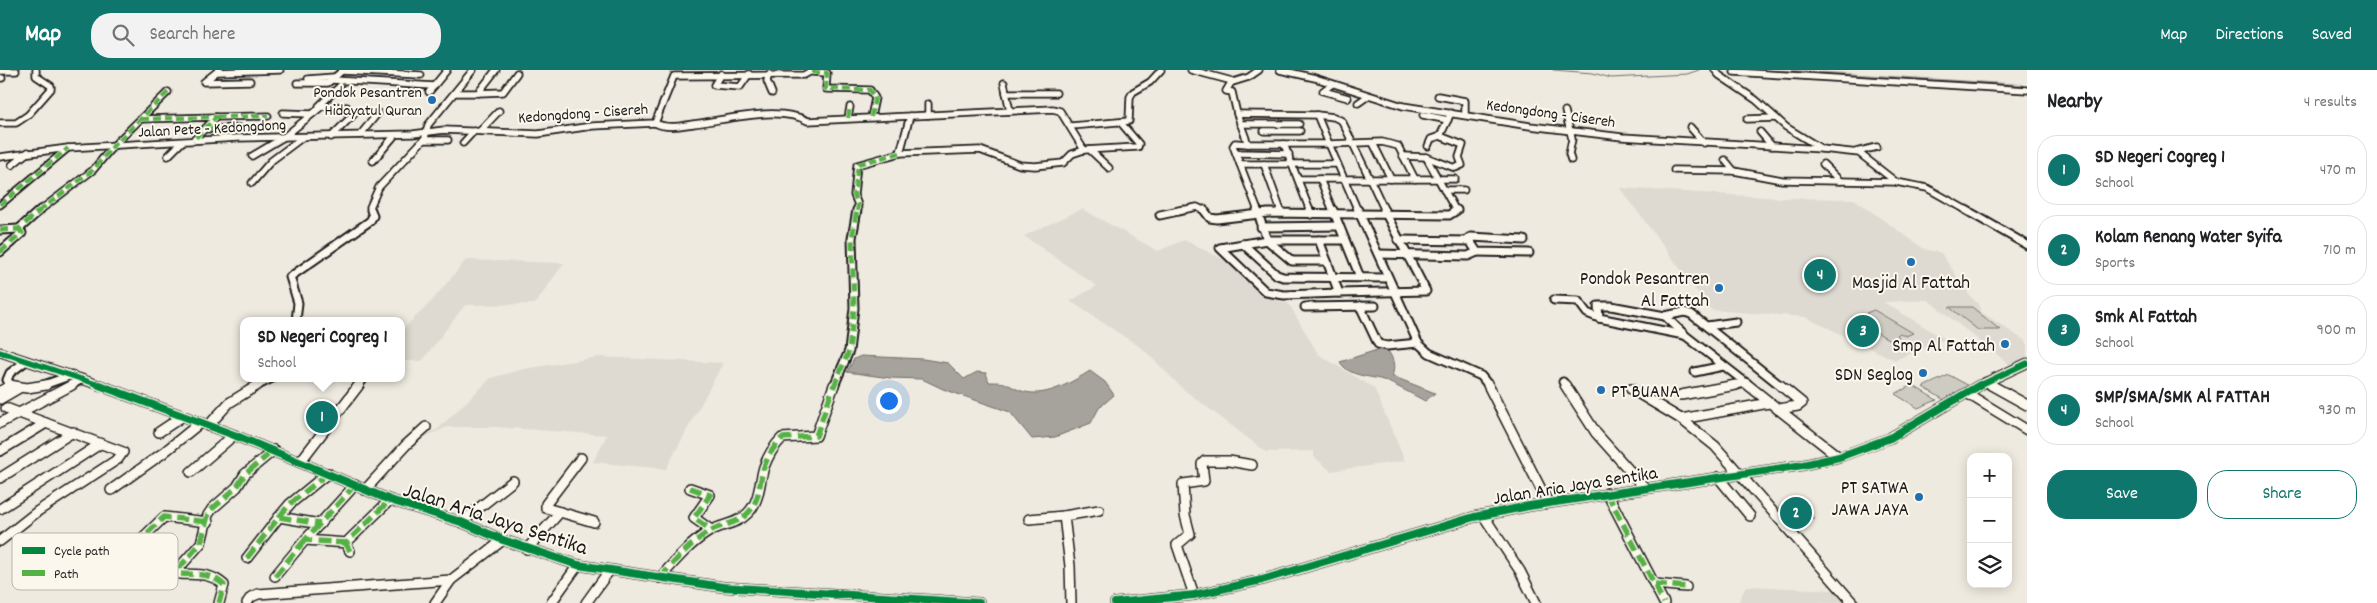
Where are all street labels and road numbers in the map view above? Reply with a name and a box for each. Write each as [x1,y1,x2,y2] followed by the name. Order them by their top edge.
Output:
[1485,94,1617,135] street label: Kedongdong - Cisereh
[517,98,649,131] street label: Kedongdong - Cisereh
[138,114,287,145] street label: Jalan Pete - Kedongdong
[1491,461,1661,514] street label: Jalan Aria Jaya Sentika
[399,476,592,565] street label: Jalan Aria Jaya Sentika

